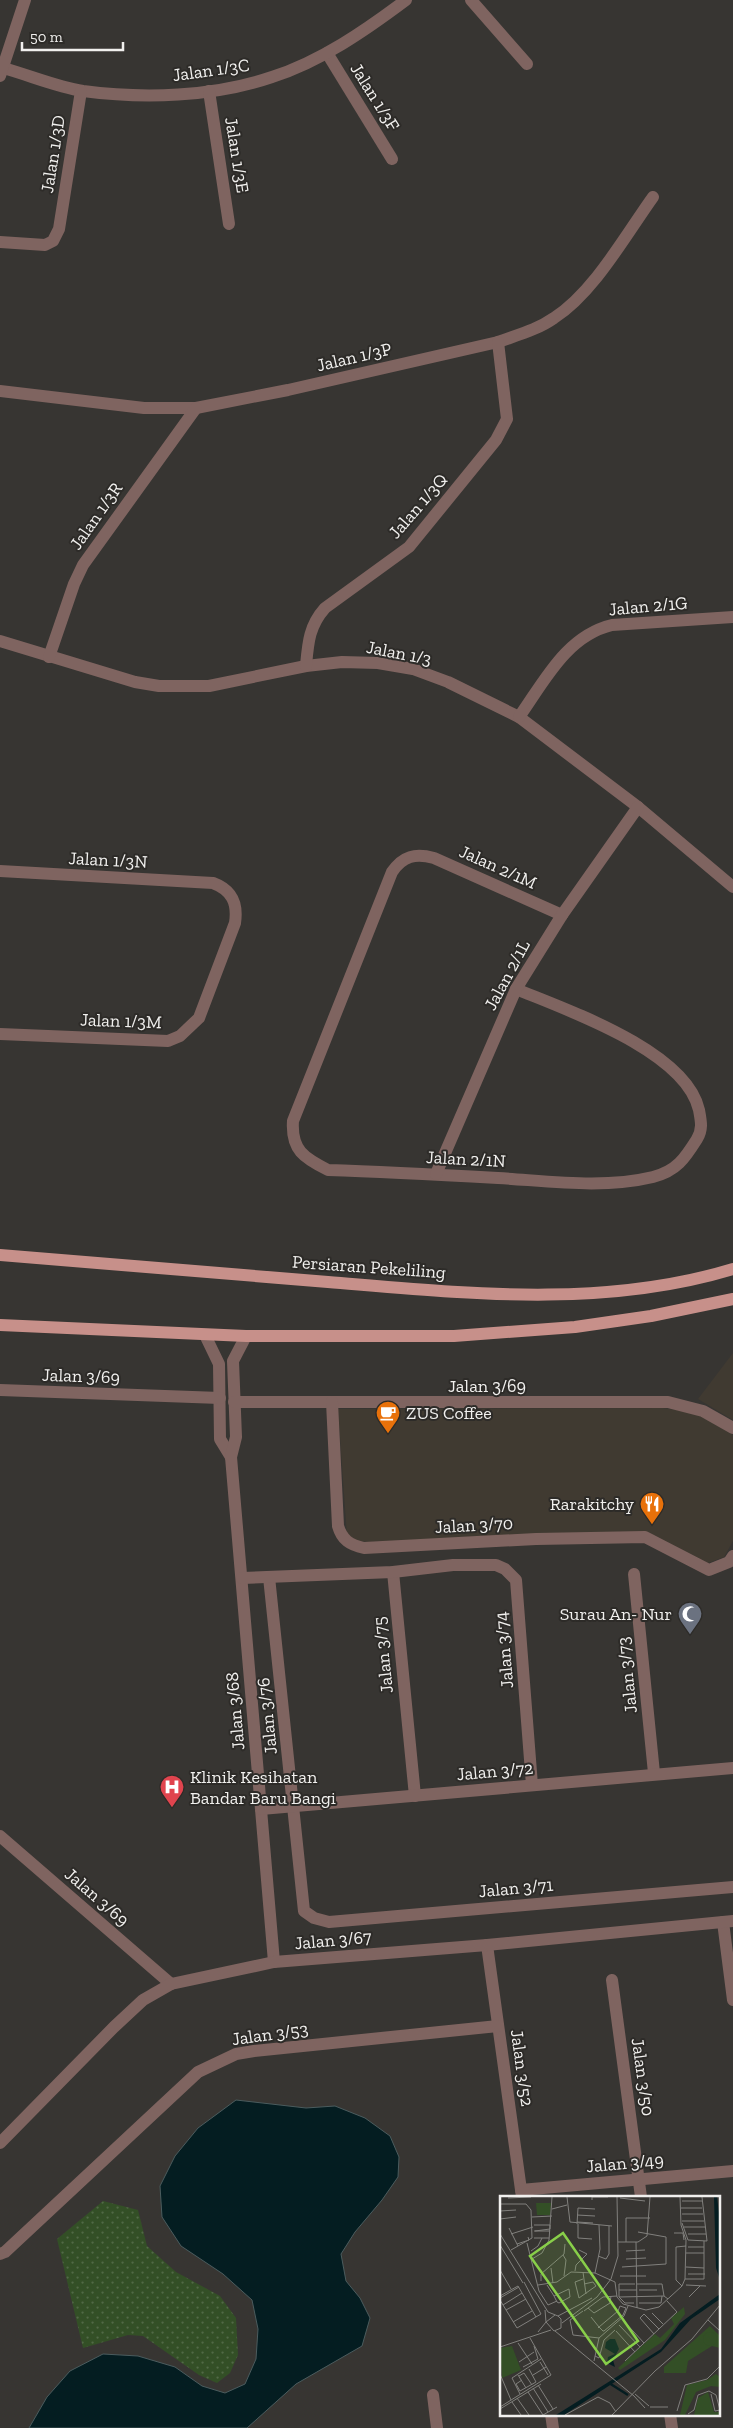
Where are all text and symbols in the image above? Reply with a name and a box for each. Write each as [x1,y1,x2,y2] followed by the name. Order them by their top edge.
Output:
[22,20,124,52] scale bar
[30,28,63,46] text: 50 m
[171,54,251,86] street label: Jalan 1/3C
[346,59,404,135] street label: Jalan 1/3F
[36,113,70,195] street label: Jalan 1/3D
[220,116,254,194] street label: Jalan 1/3E
[314,338,394,376] street label: Jalan 1/3P
[384,469,452,543] street label: Jalan 1/3Q
[65,478,127,554] street label: Jalan 1/3R
[608,592,688,620] street label: Jalan 2/1G
[365,636,434,670] street label: Jalan 1/3
[456,840,540,894] street label: Jalan 2/1M
[68,847,148,873] street label: Jalan 1/3N
[479,936,535,1014] street label: Jalan 2/1L
[80,1009,162,1033] street label: Jalan 1/3M
[426,1146,506,1172] street label: Jalan 2/1N
[291,1251,447,1283] street label: Persiaran Pekeliling
[42,1364,120,1388] street label: Jalan 3/69
[448,1375,526,1397] street label: Jalan 3/69
[375,1400,401,1434] cafe icon: ZUS Coffee
[406,1402,492,1424] place label: ZUS Coffee
[639,1491,665,1525] restaurant icon: Rarakitchy
[550,1493,635,1515] place label: Rarakitchy
[434,1512,514,1538] street label: Jalan 3/70
[677,1601,703,1635] mosque icon: Surau An- Nur
[560,1603,672,1625] place label: Surau An- Nur
[490,1610,518,1689] street label: Jalan 3/74
[368,1616,398,1694] street label: Jalan 3/75
[612,1636,642,1714] street label: Jalan 3/73
[221,1671,249,1751] street label: Jalan 3/68
[252,1676,282,1756] street label: Jalan 3/76
[456,1757,534,1785] street label: Jalan 3/72
[190,1766,336,1809] place label: Klinik Kesihatan Bandar Baru Bangi
[159,1774,185,1808] hospital icon: Klinik Kesihatan Bandar Baru Bangi
[60,1863,134,1931] street label: Jalan 3/69
[478,1874,554,1902] street label: Jalan 3/71
[294,1926,373,1954] street label: Jalan 3/67
[230,2018,310,2050] street label: Jalan 3/53
[506,2028,538,2108] street label: Jalan 3/52
[627,2037,659,2117] street label: Jalan 3/50
[585,2149,665,2177] street label: Jalan 3/49
[500,2196,720,2416] inset map

